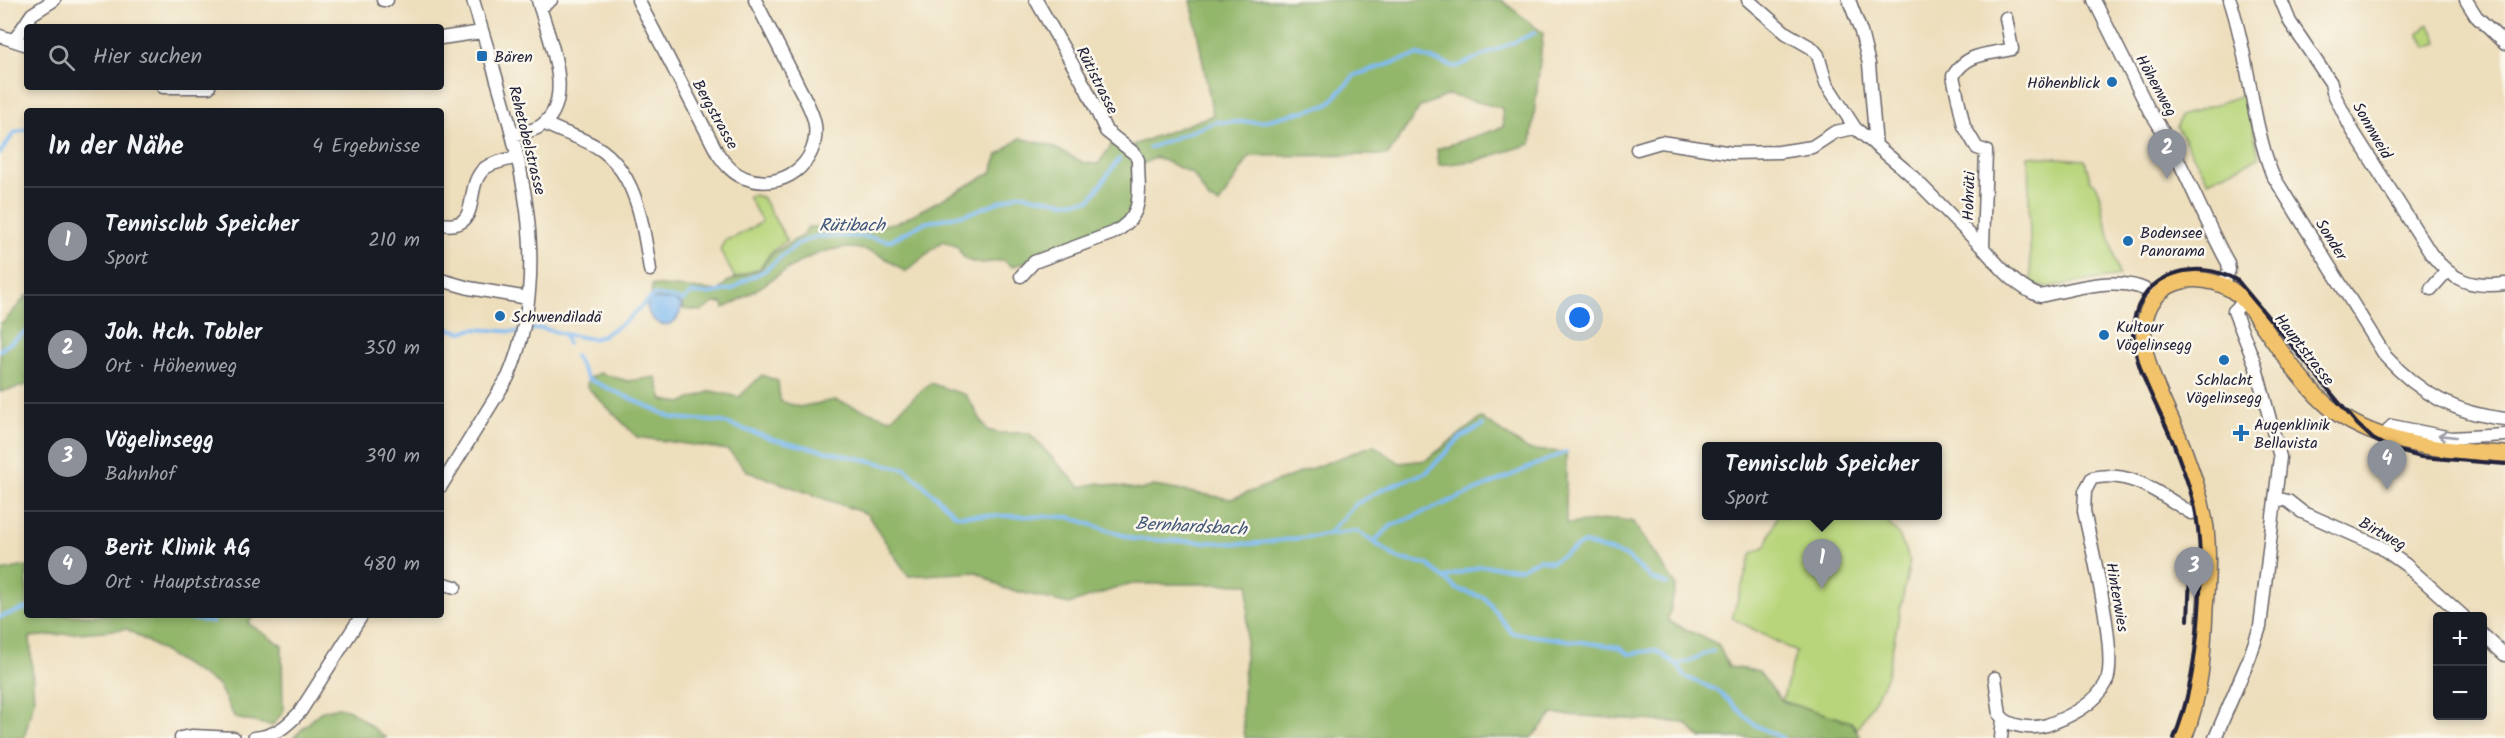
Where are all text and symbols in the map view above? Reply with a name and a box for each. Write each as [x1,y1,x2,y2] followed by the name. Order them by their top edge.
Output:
[24,24,444,90] search box
[93,40,202,75] text: Hier suchen
[45,41,78,74] icon: search
[1069,42,1125,119] street label: Rütistrasse
[494,45,533,70] place label: Bären
[475,49,489,63] marker: Bären
[2128,50,2183,121] street label: Höhenweg
[2027,71,2100,96] place label: Höhenblick
[685,75,744,154] street label: Bergstrasse
[2105,75,2119,89] marker: Höhenblick
[501,83,552,198] street label: Rehetobelstrasse
[2345,97,2399,165] street label: Sonnweid
[48,126,184,168] text: In der Nähe
[2148,130,2186,179] pin: 2
[312,131,420,163] text: 4 Ergebnisse
[1956,170,1983,221] street label: Hohrüti
[105,208,299,243] text: Tennisclub Speicher
[819,212,886,241] water label: Rütibach
[2308,214,2354,267] street label: Sonder
[2140,221,2205,264] place label: Bodensee Panorama
[64,225,71,257] text: 1
[368,225,420,257] text: 210 m
[2121,234,2135,248] marker: Bodensee Panorama
[105,243,149,275] text: Sport
[1565,303,1594,332] your location
[512,305,603,330] place label: Schwendiladä
[2267,308,2340,392] street label: Hauptstrasse
[493,309,507,323] marker: Schwendiladä
[2116,315,2192,358] place label: Kultour Vögelinsegg
[105,316,262,351] text: Joh. Hch. Tobler
[2097,328,2111,342] marker: Kultour Vögelinsegg
[62,333,73,365] text: 2
[364,333,420,365] text: 350 m
[105,351,237,383] text: Ort · Höhenweg
[2217,353,2231,367] marker: Schlacht Vögelinsegg
[2186,368,2262,411] place label: Schlacht Vögelinsegg
[2254,413,2330,456] place label: Augenklinik Bellavista
[105,424,214,459] text: Vögelinsegg
[2232,424,2250,442] marker: Augenklinik Bellavista
[2437,431,2457,442] one-way arrow
[2368,440,2406,490] pin: 4
[62,441,73,473] text: 3
[365,441,420,473] text: 390 m
[1702,442,1942,520] popup
[1725,448,1919,483] text: Tennisclub Speicher
[105,459,176,491] text: Bahnhof
[1725,483,1769,515] text: Sport
[1135,510,1249,545] water label: Bernhardsbach
[2354,511,2411,558] street label: Birtweg
[105,532,251,567] text: Berit Klinik AG
[1802,540,1842,589] pin: 1
[2174,548,2214,597] pin: 3
[62,549,73,581] text: 4
[363,549,420,581] text: 480 m
[2098,560,2135,634] street label: Hinterwies
[105,567,260,599] text: Ort · Hauptstrasse
[2433,612,2487,720] map controls
[2433,612,2487,666] button: +
[2433,666,2487,720] button: −

